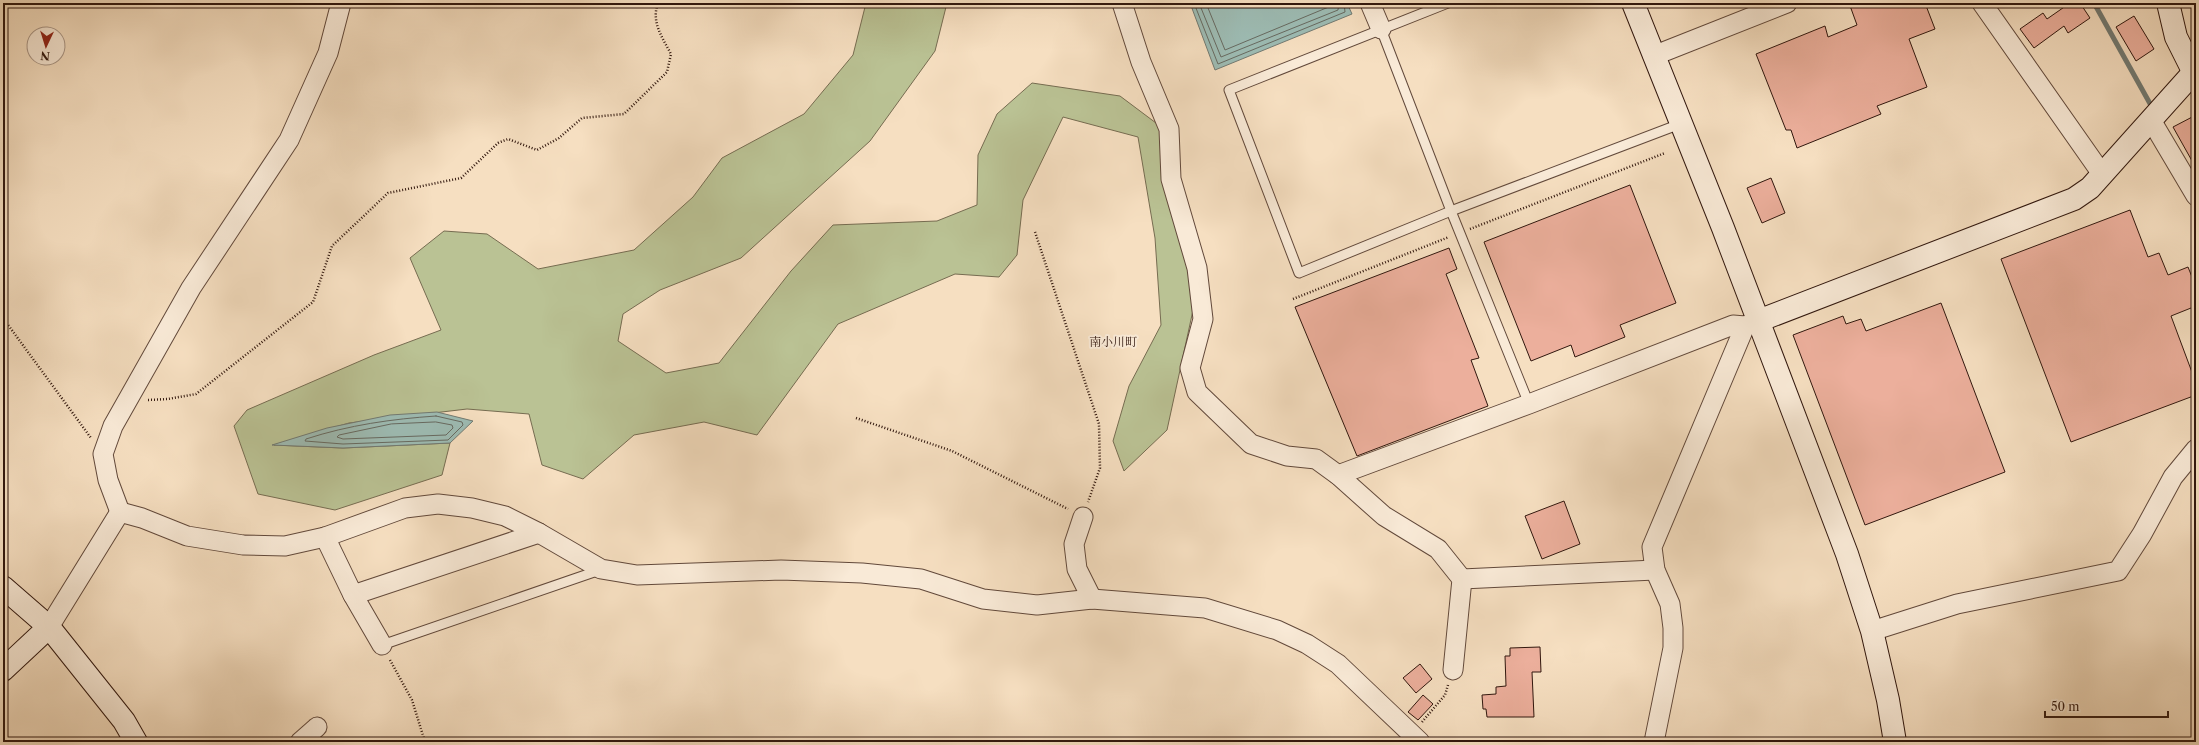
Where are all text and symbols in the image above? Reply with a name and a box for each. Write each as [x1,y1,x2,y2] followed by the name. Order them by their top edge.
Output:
[26,26,66,66] north arrow
[40,49,51,63] text: N
[1089,334,1137,349] district label: 南小川町
[2045,693,2168,719] scale bar
[2051,699,2080,714] text: 50 m

